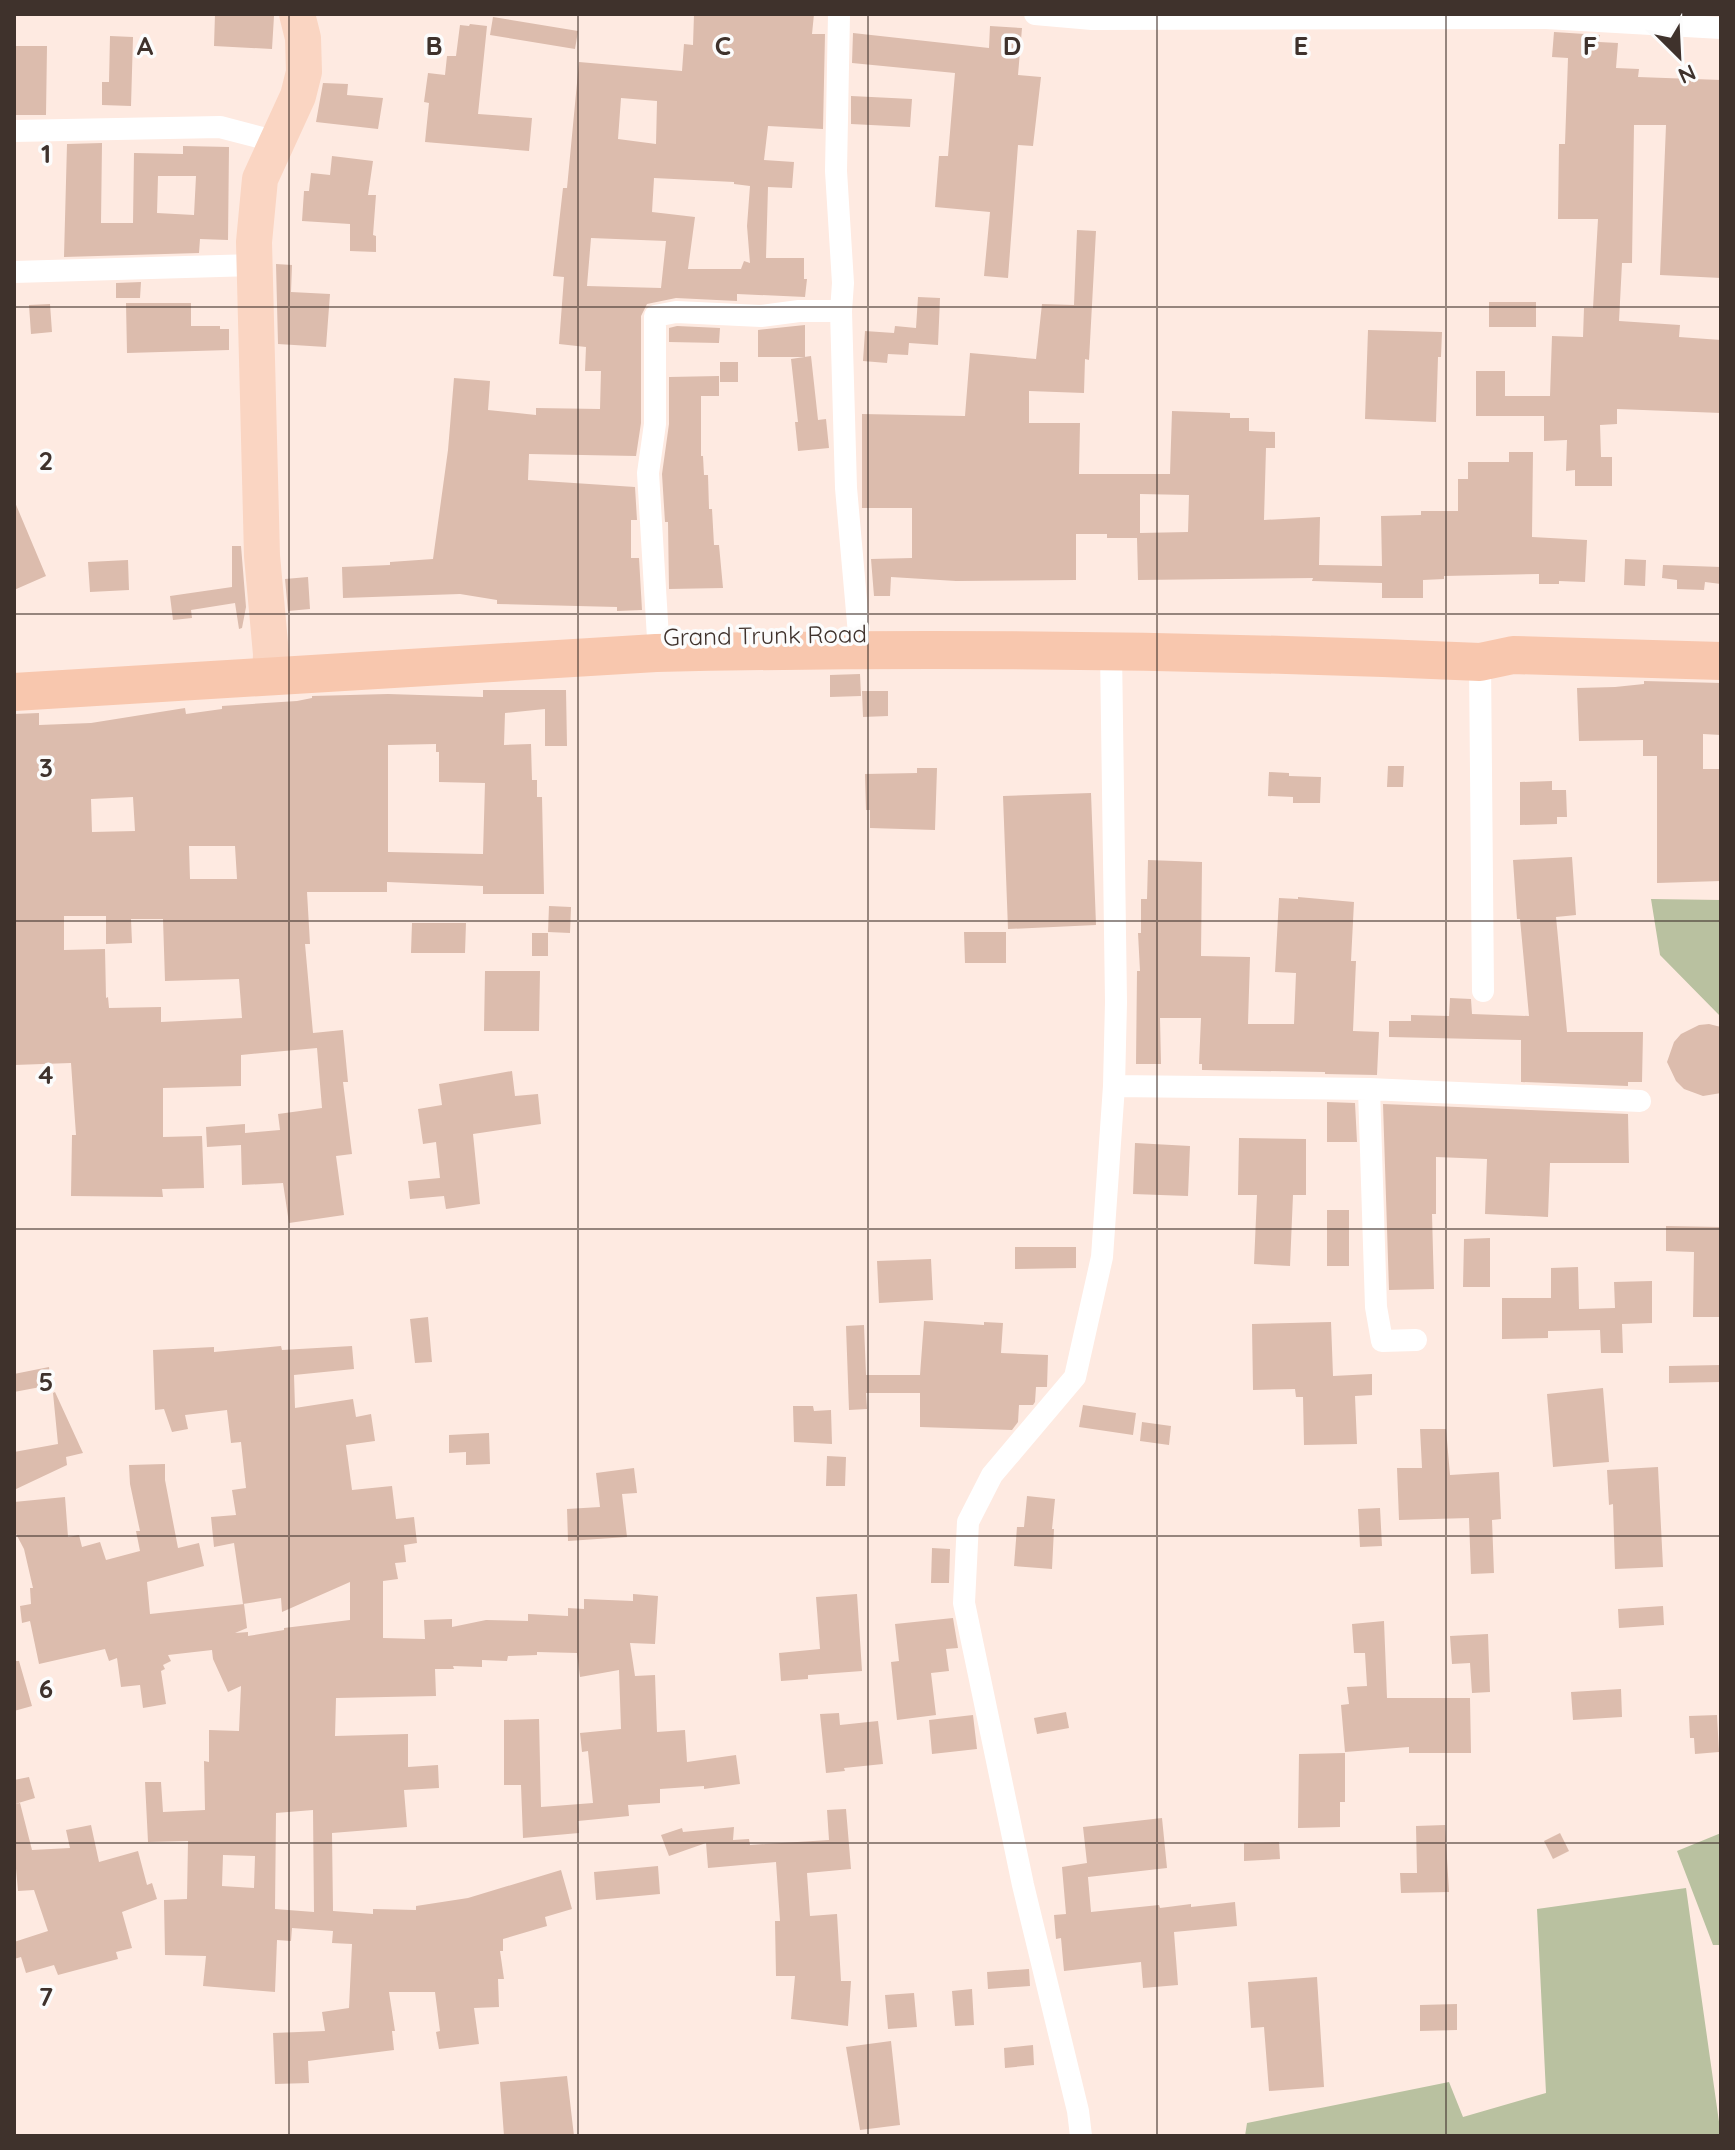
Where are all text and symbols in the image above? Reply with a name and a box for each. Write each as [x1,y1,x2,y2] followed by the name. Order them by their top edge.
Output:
[1639,16,1719,96] north arrow
[137,29,154,62] text: A
[425,29,443,62] text: B
[715,29,731,62] text: C
[1003,29,1021,62] text: D
[1294,29,1308,62] text: E
[1583,29,1597,62] text: F
[1674,58,1700,90] text: N
[41,137,51,170] text: 1
[39,444,53,477] text: 2
[663,618,867,652] street label: Grand Trunk Road
[39,751,53,784] text: 3
[38,1058,54,1091] text: 4
[39,1365,53,1398] text: 5
[39,1672,53,1705] text: 6
[39,1980,53,2013] text: 7

